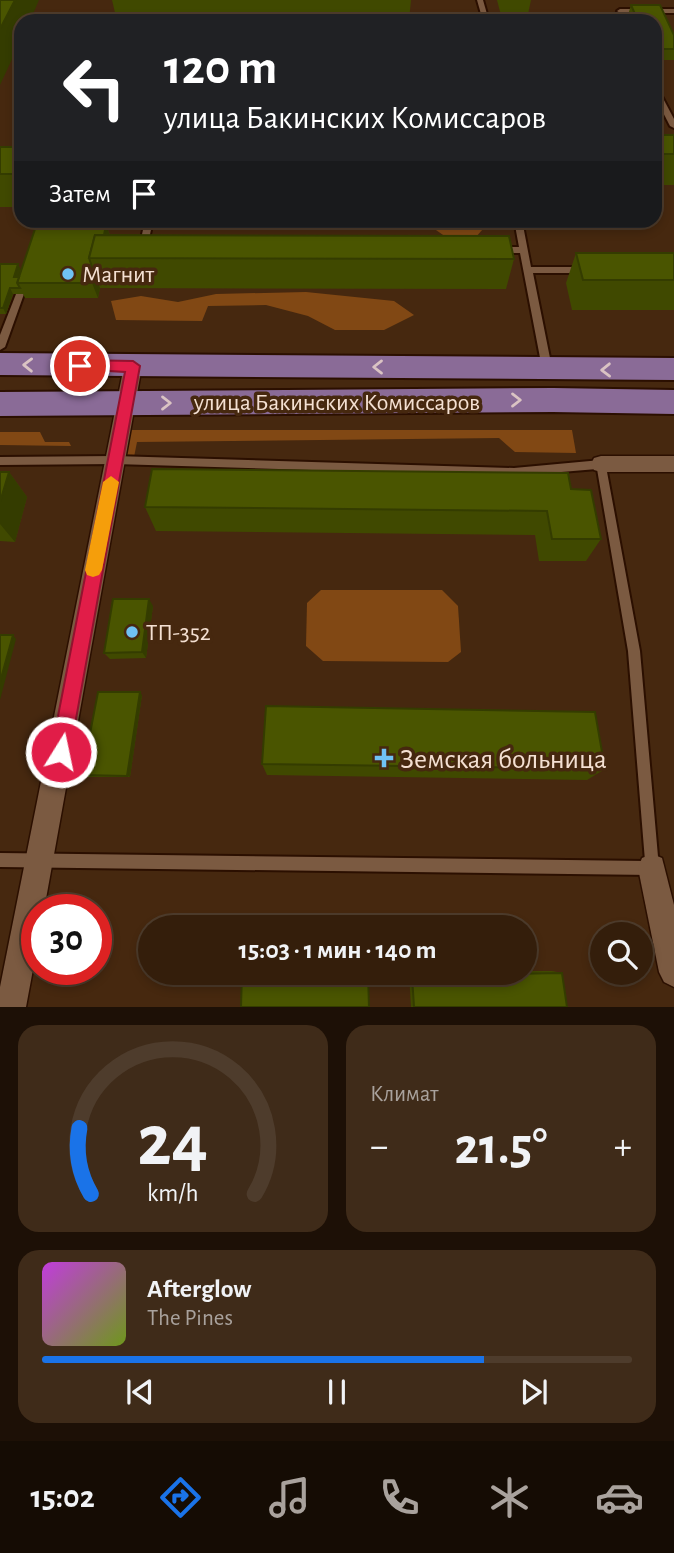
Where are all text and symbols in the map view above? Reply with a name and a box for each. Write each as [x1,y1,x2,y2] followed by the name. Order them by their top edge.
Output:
[49,42,140,133] icon: left
[164,44,277,93] text: 120 m
[164,102,546,134] text: улица Бакинских Комиссаров
[125,175,163,213] icon: arrive
[49,181,111,207] text: Затем
[82,263,154,287] place label: Магнит
[60,266,76,282] marker: Магнит
[50,336,110,396] pin
[61,347,99,385] icon: arrive
[23,357,34,372] one-way arrow
[373,359,383,375] one-way arrow
[600,362,611,377] one-way arrow
[193,391,480,415] street label: улица Бакинских Комиссаров
[511,392,522,408] one-way arrow
[161,395,172,411] one-way arrow
[146,621,211,645] place label: ТП-352
[124,624,140,640] marker: ТП-352
[24,715,98,789] position arrow
[400,746,607,774] place label: Земская больница
[374,748,394,768] marker: Земская больница
[21,894,112,985] speed limit sign: 30
[590,922,653,985] map controls
[590,922,653,985] button: search
[239,937,436,963] text: 15:03 · 1 мин · 140 m
[370,1083,439,1106] text: Климат
[138,1107,208,1180] text: 24
[455,1121,547,1173] text: 21.5°
[370,1128,388,1166] text: −
[614,1128,632,1166] text: +
[147,1181,199,1206] text: km/h
[147,1276,251,1302] text: Afterglow
[147,1307,233,1330] text: The Pines
[121,1373,159,1411] icon: previous
[318,1373,356,1411] icon: pause
[515,1373,553,1411] icon: next
[156,1473,205,1522] icon: directions
[265,1473,314,1522] icon: music
[375,1473,424,1522] icon: phone
[485,1473,534,1522] icon: climate
[595,1473,644,1522] icon: car
[30,1481,95,1513] text: 15:02

